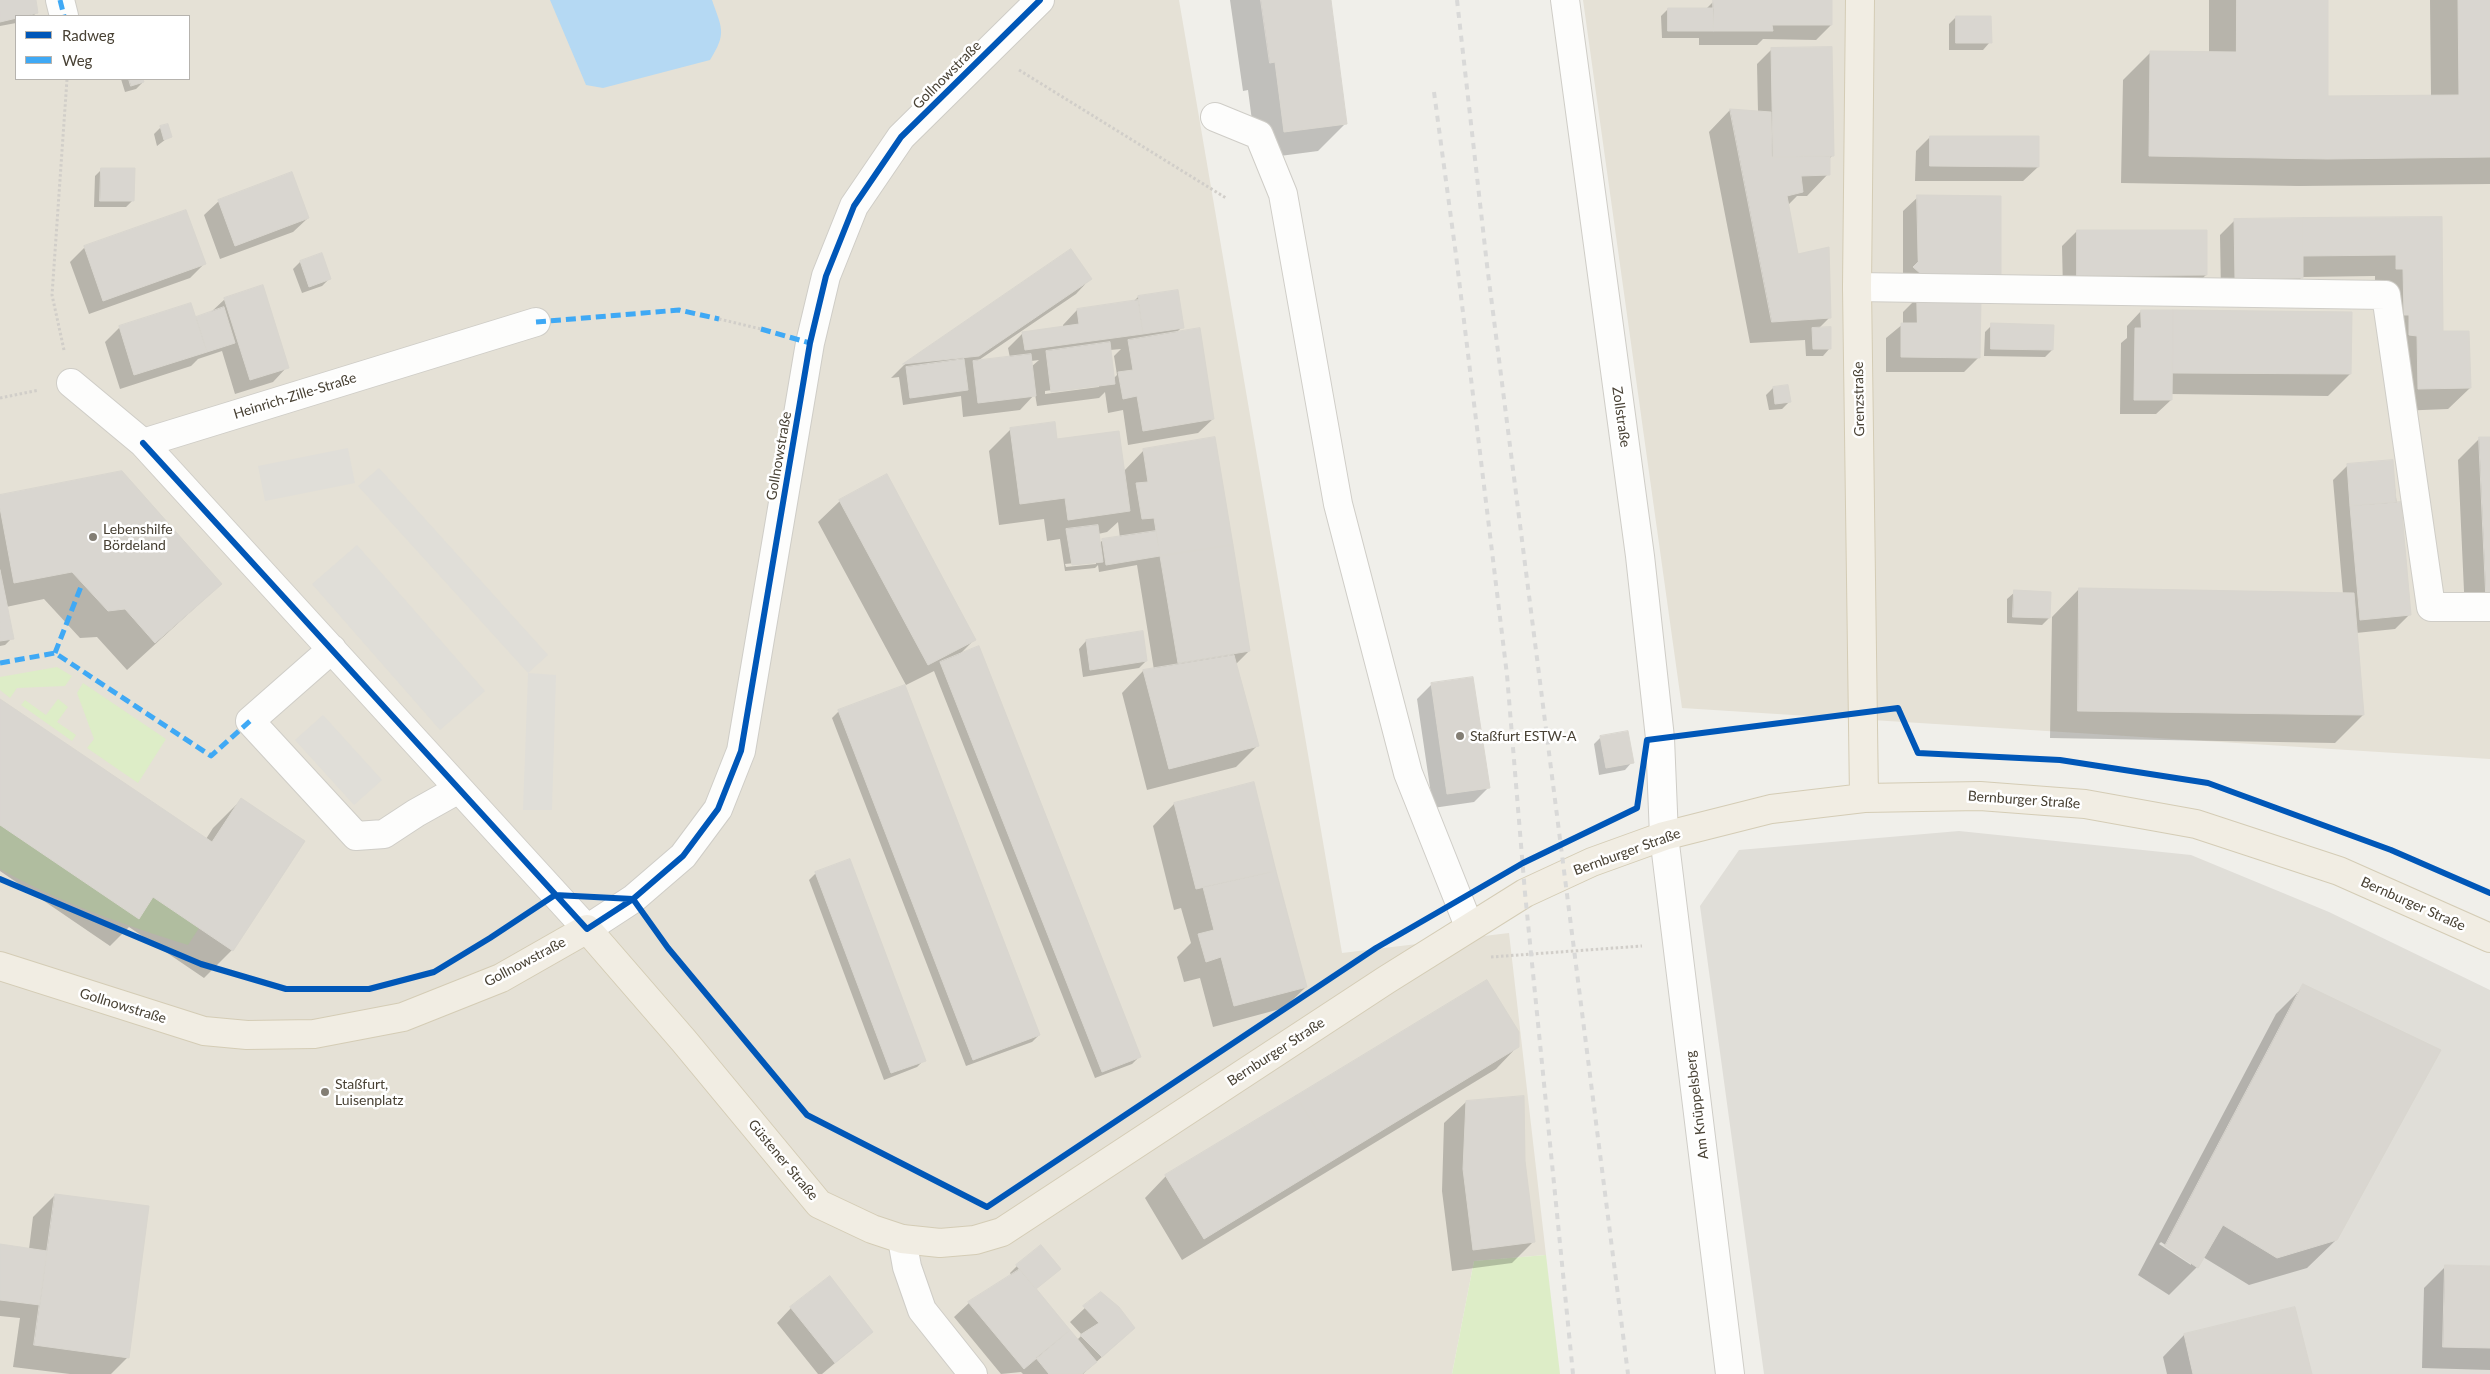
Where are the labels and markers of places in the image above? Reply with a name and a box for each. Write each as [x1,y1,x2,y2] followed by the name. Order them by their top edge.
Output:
[103,521,173,554] place label: Lebenshilfe Bördeland
[87,531,99,543] marker: Lebenshilfe Bördeland
[1470,728,1577,744] place label: Staßfurt ESTW-A
[1454,730,1466,742] marker: Staßfurt ESTW-A
[335,1076,404,1108] place label: Staßfurt, Luisenplatz
[319,1086,331,1098] marker: Staßfurt, Luisenplatz

